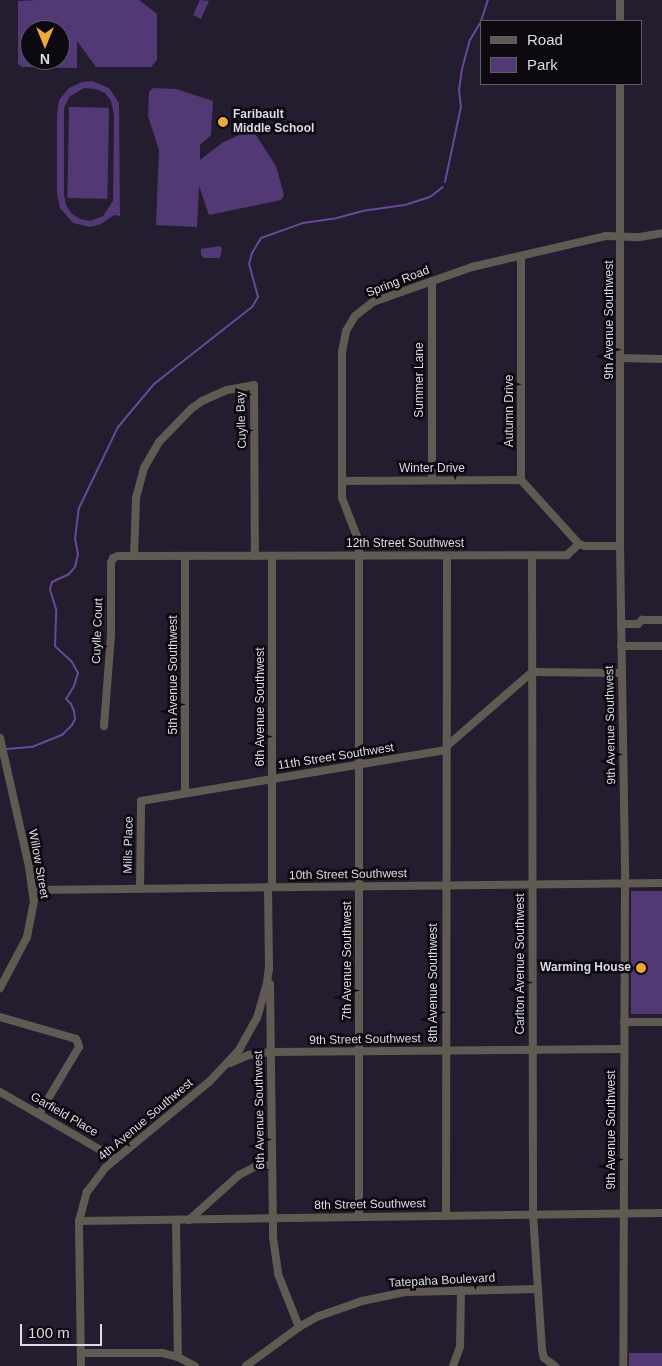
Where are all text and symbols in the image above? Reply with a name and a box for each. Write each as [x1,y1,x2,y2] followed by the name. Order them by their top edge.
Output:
[20,20,70,70] north arrow
[480,20,642,85] legend
[527,31,563,48] text: Road
[40,51,50,67] text: N
[527,56,558,73] text: Park
[233,108,314,136] place label: Faribault Middle School
[217,116,229,128] marker: Faribault Middle School
[603,260,617,380] street label: 9th Avenue Southwest
[364,263,432,301] street label: Spring Road
[413,342,427,418] street label: Summer Lane
[503,375,517,447] street label: Autumn Drive
[234,391,250,449] street label: Cuylle Bay
[399,462,465,476] street label: Winter Drive
[346,537,464,551] street label: 12th Street Southwest
[90,598,106,664] street label: Cuylle Court
[167,615,181,735] street label: 5th Avenue Southwest
[254,647,268,767] street label: 6th Avenue Southwest
[603,665,619,785] street label: 9th Avenue Southwest
[277,741,395,773] street label: 11th Street Southwest
[121,816,137,874] street label: Mills Place
[25,828,51,900] street label: Willow Street
[289,867,407,883] street label: 10th Street Southwest
[514,893,528,1035] street label: Carlton Avenue Southwest
[341,901,355,1021] street label: 7th Avenue Southwest
[427,923,441,1043] street label: 8th Avenue Southwest
[540,961,631,975] place label: Warming House
[635,962,647,974] marker: Warming House
[309,1032,421,1048] street label: 9th Street Southwest
[252,1050,268,1170] street label: 6th Avenue Southwest
[605,1070,619,1190] street label: 9th Avenue Southwest
[95,1076,197,1164] street label: 4th Avenue Southwest
[28,1090,100,1140] street label: Garfield Place
[314,1197,426,1213] street label: 8th Street Southwest
[388,1271,496,1291] street label: Tatepaha Boulevard
[22,1314,105,1346] scale bar
[28,1324,70,1341] text: 100 m

